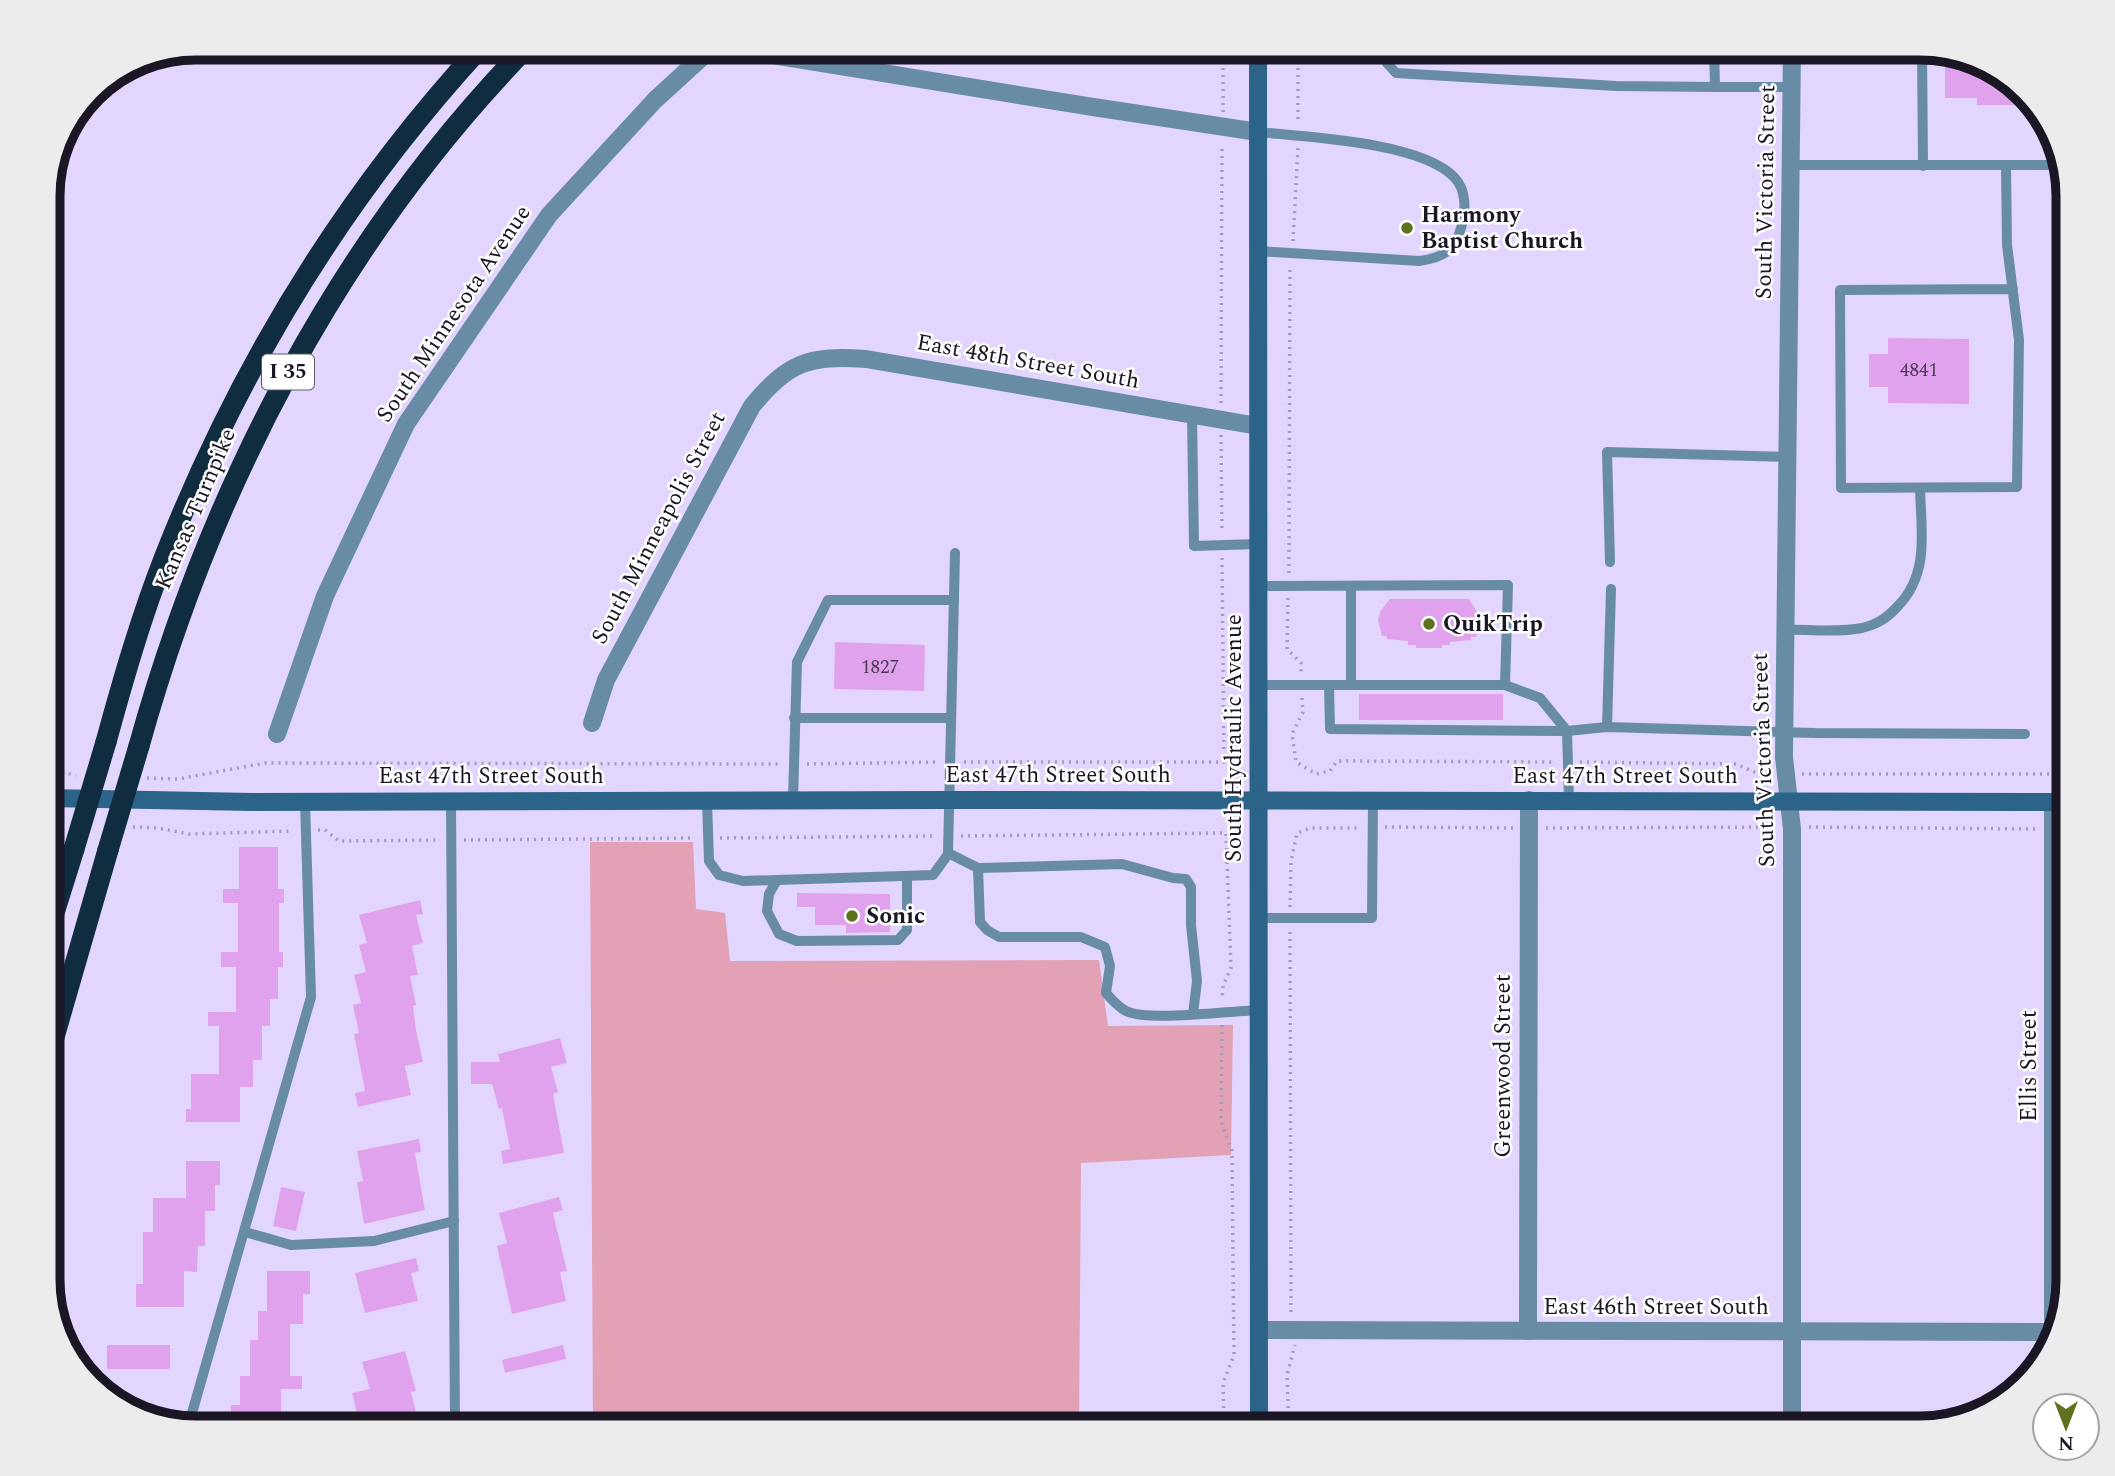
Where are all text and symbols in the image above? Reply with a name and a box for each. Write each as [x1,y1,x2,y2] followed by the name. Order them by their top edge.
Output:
[1747,84,1785,300] street label: South Victoria Street
[368,198,540,430] street label: South Minnesota Avenue
[1421,198,1583,259] place label: Harmony Baptist Church
[1399,220,1415,236] marker: Harmony Baptist Church
[914,325,1142,399] street label: East 48th Street South
[262,354,314,390] road number: I 35
[1900,356,1938,385] house number: 4841
[583,405,735,651] street label: South Minneapolis Street
[146,423,246,595] street label: Kansas Turnpike
[1443,607,1543,642] place label: QuikTrip
[1217,614,1252,862] street label: South Hydraulic Avenue
[1421,616,1437,632] marker: QuikTrip
[1743,652,1785,868] street label: South Victoria Street
[861,653,899,682] house number: 1827
[945,758,1171,793] street label: East 47th Street South
[378,759,604,794] street label: East 47th Street South
[1512,759,1738,794] street label: East 47th Street South
[866,899,925,934] place label: Sonic
[844,908,860,924] marker: Sonic
[1486,974,1521,1158] street label: Greenwood Street
[2012,1010,2047,1122] street label: Ellis Street
[1543,1290,1769,1325] street label: East 46th Street South
[2031,1392,2101,1462] north arrow
[2058,1428,2074,1457] text: N

